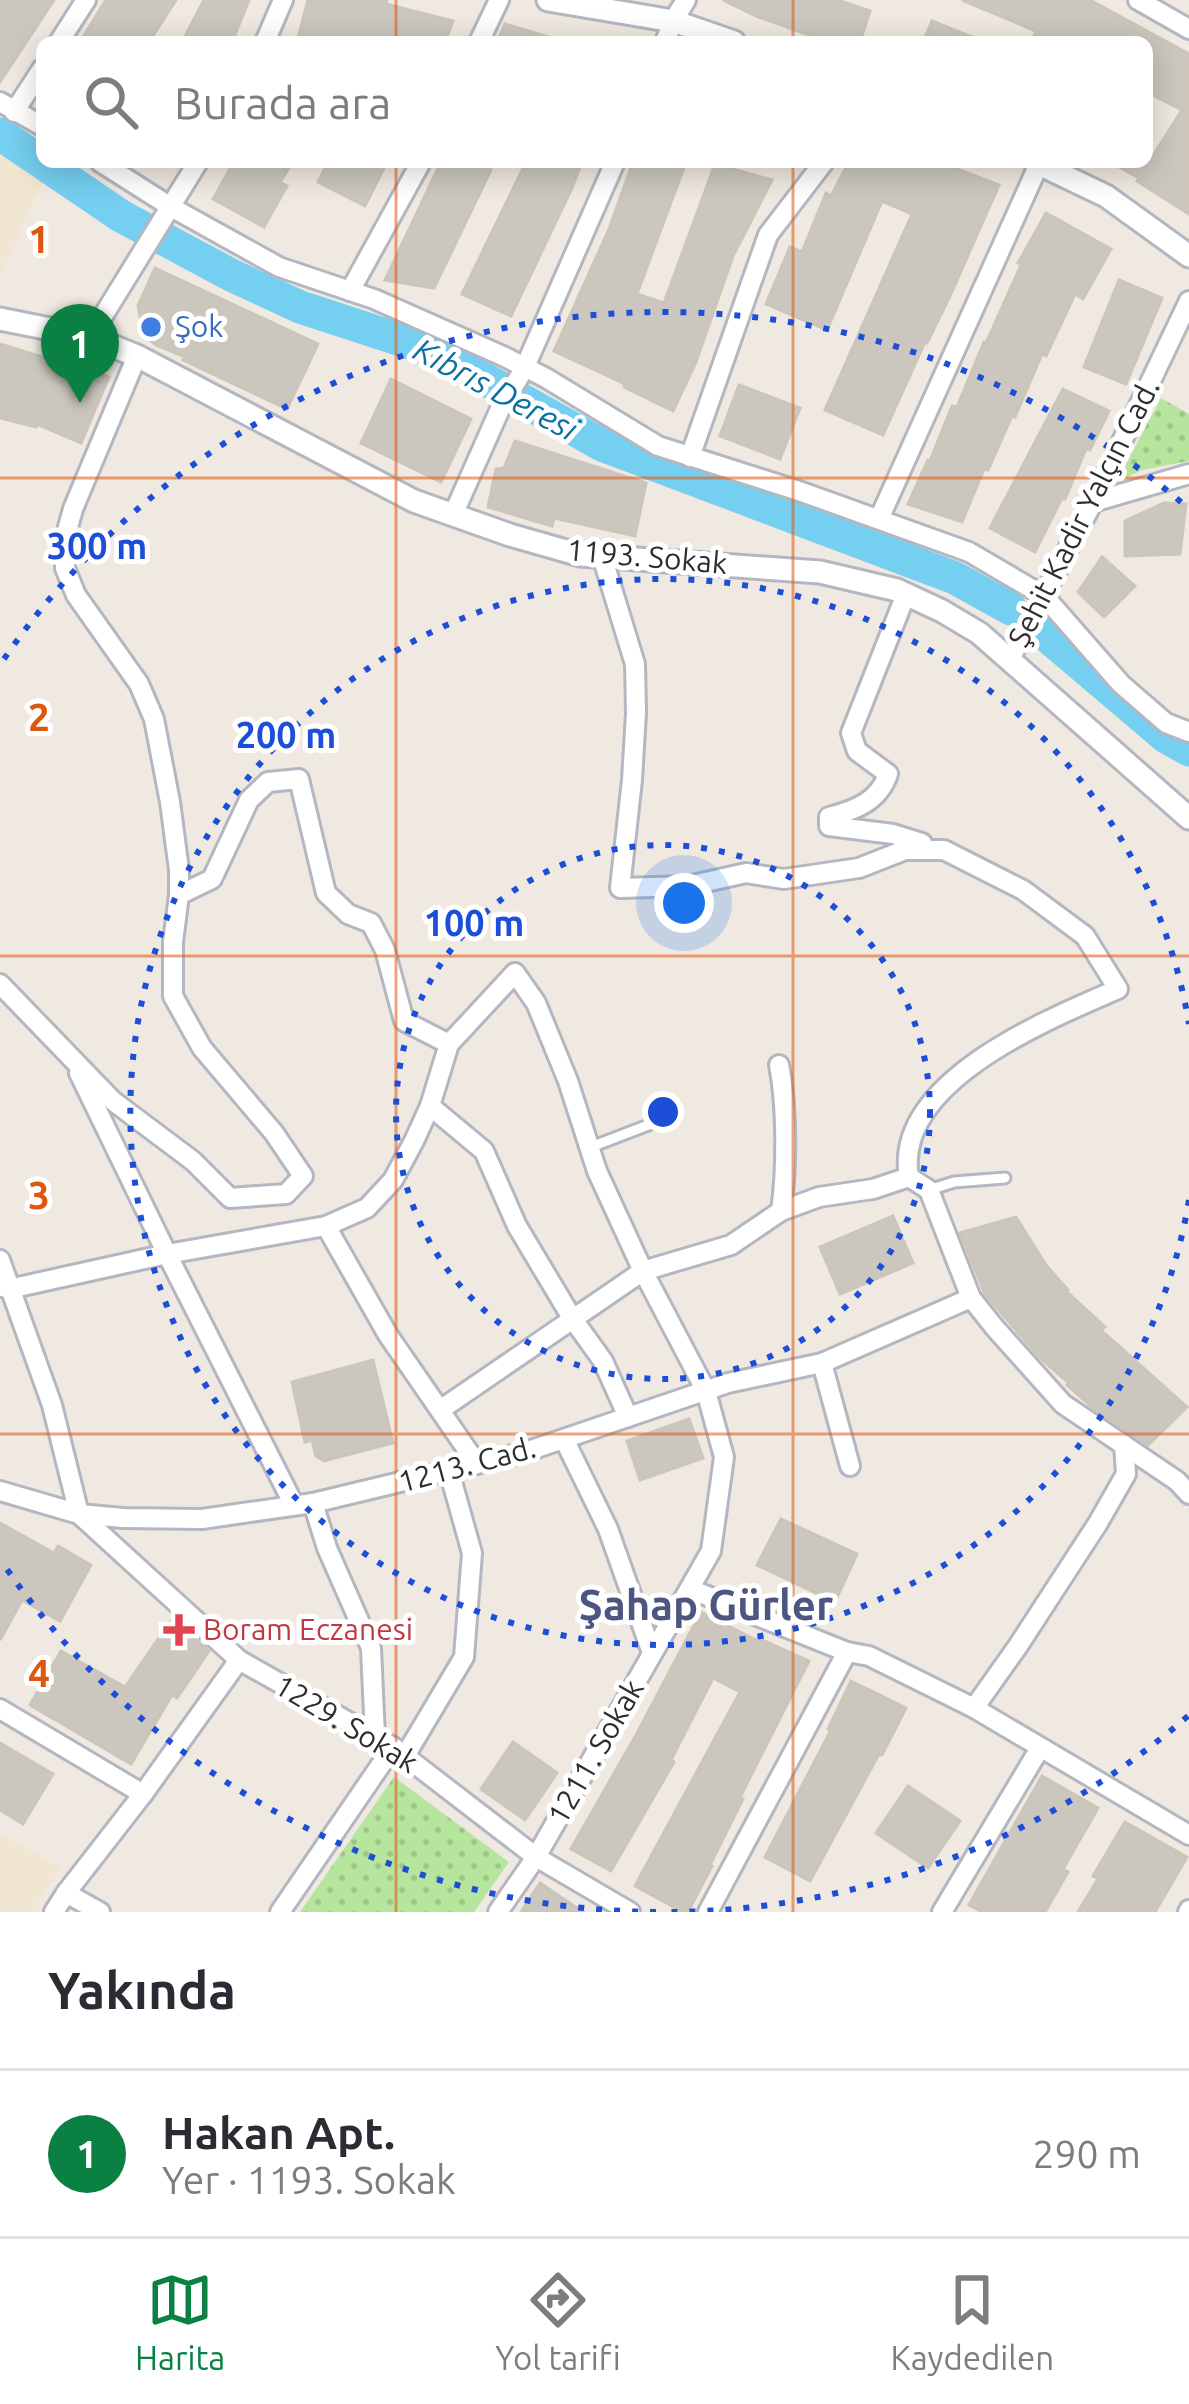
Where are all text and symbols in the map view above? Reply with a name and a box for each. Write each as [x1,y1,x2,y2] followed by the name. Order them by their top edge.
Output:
[36,36,1153,168] search box
[78,69,144,135] icon: search
[174,77,391,128] text: Burada ara
[28,217,50,260] text: 1
[41,304,119,403] pin: 1
[175,309,223,343] place label: Şok
[138,314,164,340] marker: Şok
[408,330,586,448] water label: Kıbrıs Deresi
[1001,373,1165,652] street label: Şehit Kadir Yalçın Cad.
[47,525,147,566] text: 300 m
[565,532,729,580] street label: 1193. Sokak
[28,695,50,738] text: 2
[236,714,336,755] text: 200 m
[654,873,714,933] your location
[424,902,524,943] text: 100 m
[642,1091,684,1133] centre of rings
[28,1173,50,1216] text: 3
[394,1429,539,1499] street label: 1213. Cad.
[579,1581,833,1629] district label: Şahap Gürler
[203,1612,413,1646] place label: Boram Eczanesi
[166,1617,192,1643] marker: Boram Eczanesi
[28,1651,50,1694] text: 4
[269,1667,424,1779] street label: 1229. Sokak
[540,1673,650,1830] street label: 1211. Sokak
[48,1961,236,2019] text: Yakında
[162,2107,395,2158] text: Hakan Apt.
[76,2132,98,2175] text: 1
[1032,2132,1141,2175] text: 290 m
[162,2158,456,2201] text: Yer · 1193. Sokak
[135,2267,225,2376] tab: Harita
[495,2267,621,2376] tab: Yol tarifi
[891,2267,1054,2376] tab: Kaydedilen

